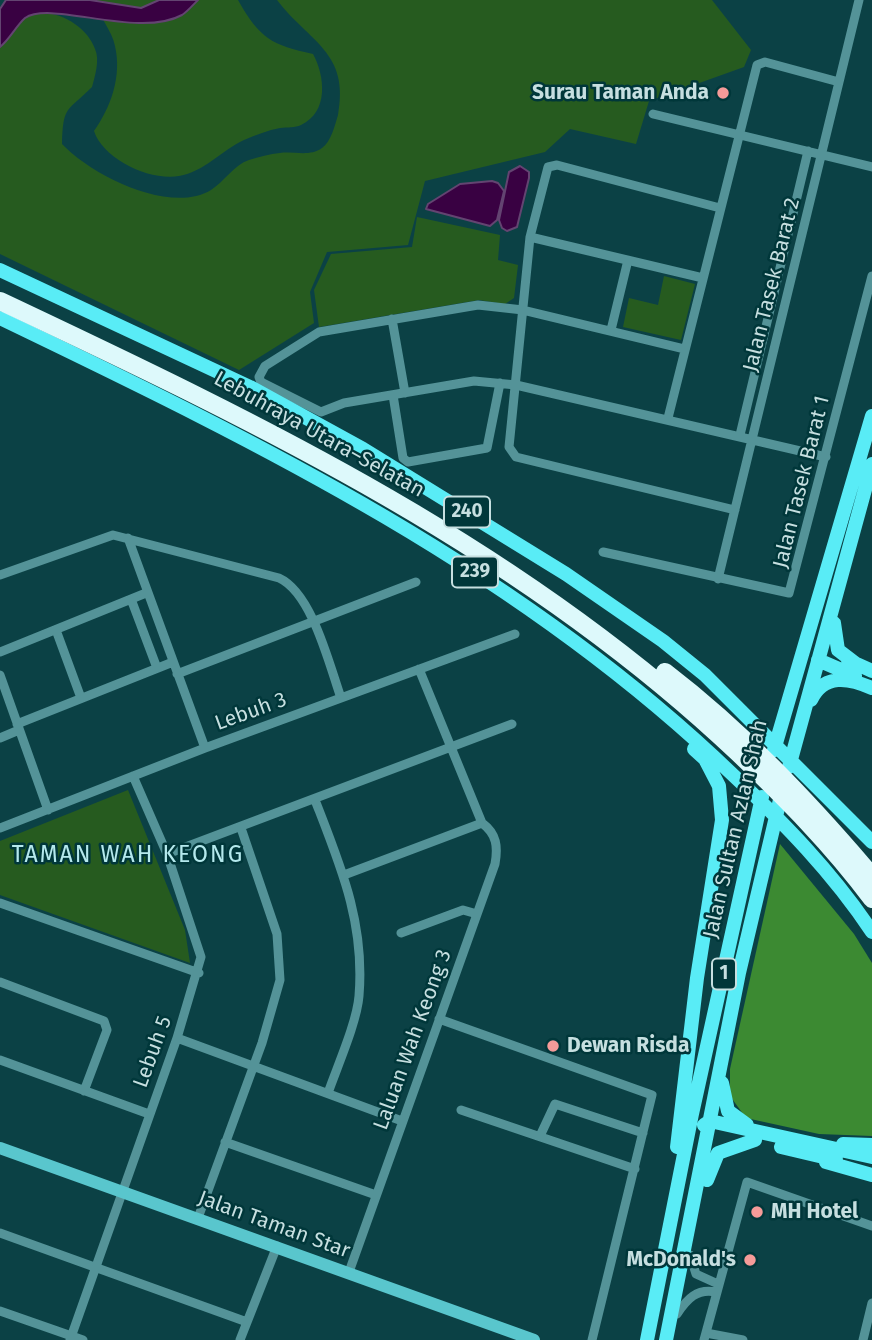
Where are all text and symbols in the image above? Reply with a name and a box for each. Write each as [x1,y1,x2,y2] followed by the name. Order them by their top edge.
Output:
[532,80,709,106] place label: Surau Taman Anda
[715,85,731,101] marker: Surau Taman Anda
[738,196,806,374] street label: Jalan Tasek Barat 2
[209,367,429,503] street label: Lebuhraya Utara–Selatan
[768,393,836,571] street label: Jalan Tasek Barat 1
[444,496,490,527] road number: 240
[452,556,498,587] road number: 239
[212,687,290,737] street label: Lebuh 3
[699,717,773,941] street label: Jalan Sultan Azlan Shah
[14,842,242,870] district label: TAMAN WAH KEONG
[369,946,457,1134] street label: Laluan Wah Keong 3
[712,958,736,990] road number: 1
[128,1013,178,1091] street label: Lebuh 5
[567,1033,689,1059] place label: Dewan Risda
[545,1038,561,1054] marker: Dewan Risda
[195,1186,353,1264] street label: Jalan Taman Star
[771,1199,858,1225] place label: MH Hotel
[749,1204,765,1220] marker: MH Hotel
[626,1247,736,1273] place label: McDonald's
[742,1252,758,1268] marker: McDonald's

